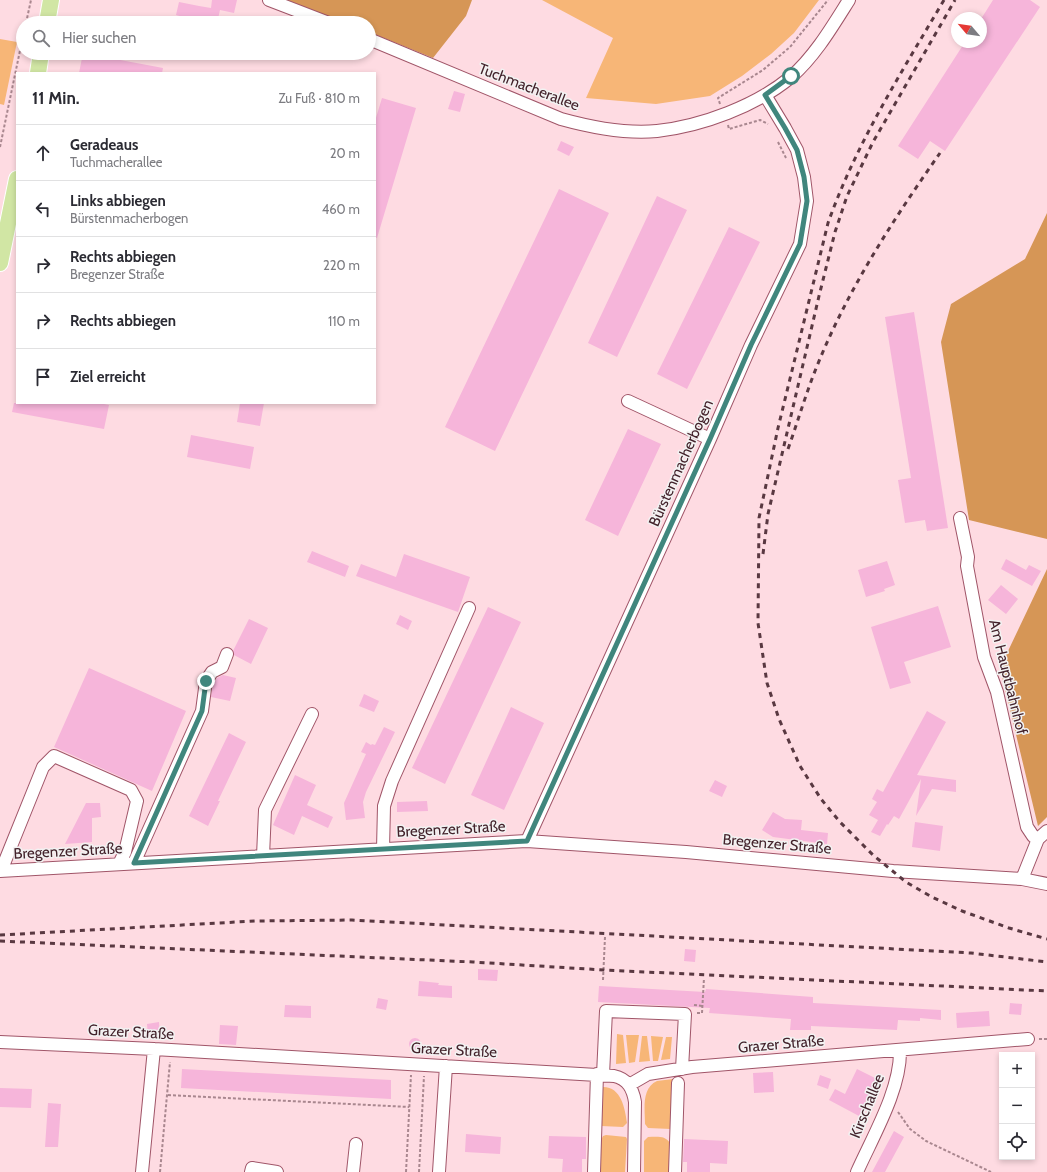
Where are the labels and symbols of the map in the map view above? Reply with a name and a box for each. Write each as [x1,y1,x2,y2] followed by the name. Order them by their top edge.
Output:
[951,12,987,48] north arrow
[476,59,582,115] street label: Tuchmacherallee
[782,67,800,85] route start
[645,397,717,529] street label: Bürstenmacherbogen
[985,618,1031,736] street label: Am Hauptbahnhof
[197,672,215,690] route end
[396,817,506,841] street label: Bregenzer Straße
[722,830,832,858] street label: Bregenzer Straße
[13,839,123,863] street label: Bregenzer Straße
[87,1021,175,1043] street label: Grazer Straße
[737,1031,825,1057] street label: Grazer Straße
[410,1039,498,1061] street label: Grazer Straße
[846,1071,888,1141] street label: Kirschallee

